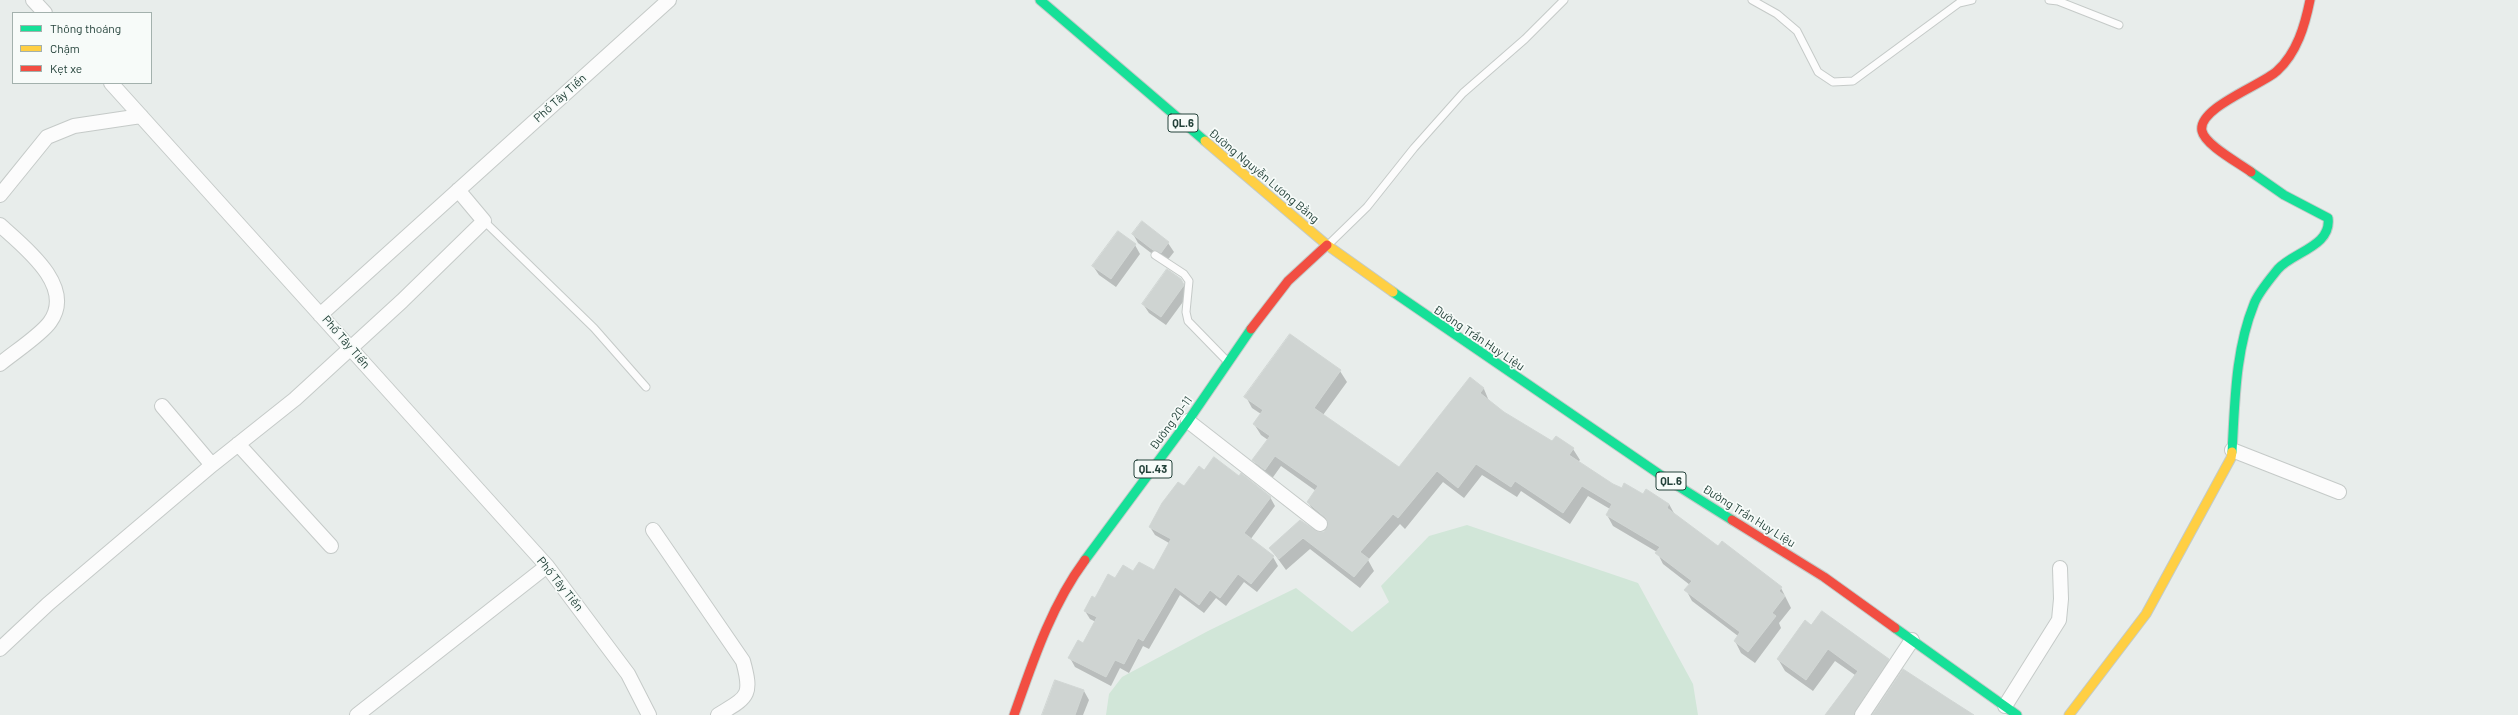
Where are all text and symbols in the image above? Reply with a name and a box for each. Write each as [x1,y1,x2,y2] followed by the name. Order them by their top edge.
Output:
[12,12,152,84] legend
[50,21,121,35] text: Thông thoáng
[50,41,80,55] text: Chậm
[50,61,82,75] text: Kẹt xe
[531,71,589,125] street label: Phố Tây Tiến
[1168,114,1198,132] road number: QL.6
[1206,126,1322,226] street label: Đường Nguyễn Lương Bằng
[1431,302,1527,374] street label: Đường Trần Huy Liệu
[319,313,373,371] street label: Phố Tây Tiến
[1147,393,1195,453] street label: Đường 20-11
[1134,460,1172,478] road number: QL.43
[1656,472,1686,490] road number: QL.6
[1700,482,1798,550] street label: Đường Trần Huy Liệu
[534,554,586,614] street label: Phố Tây Tiến

